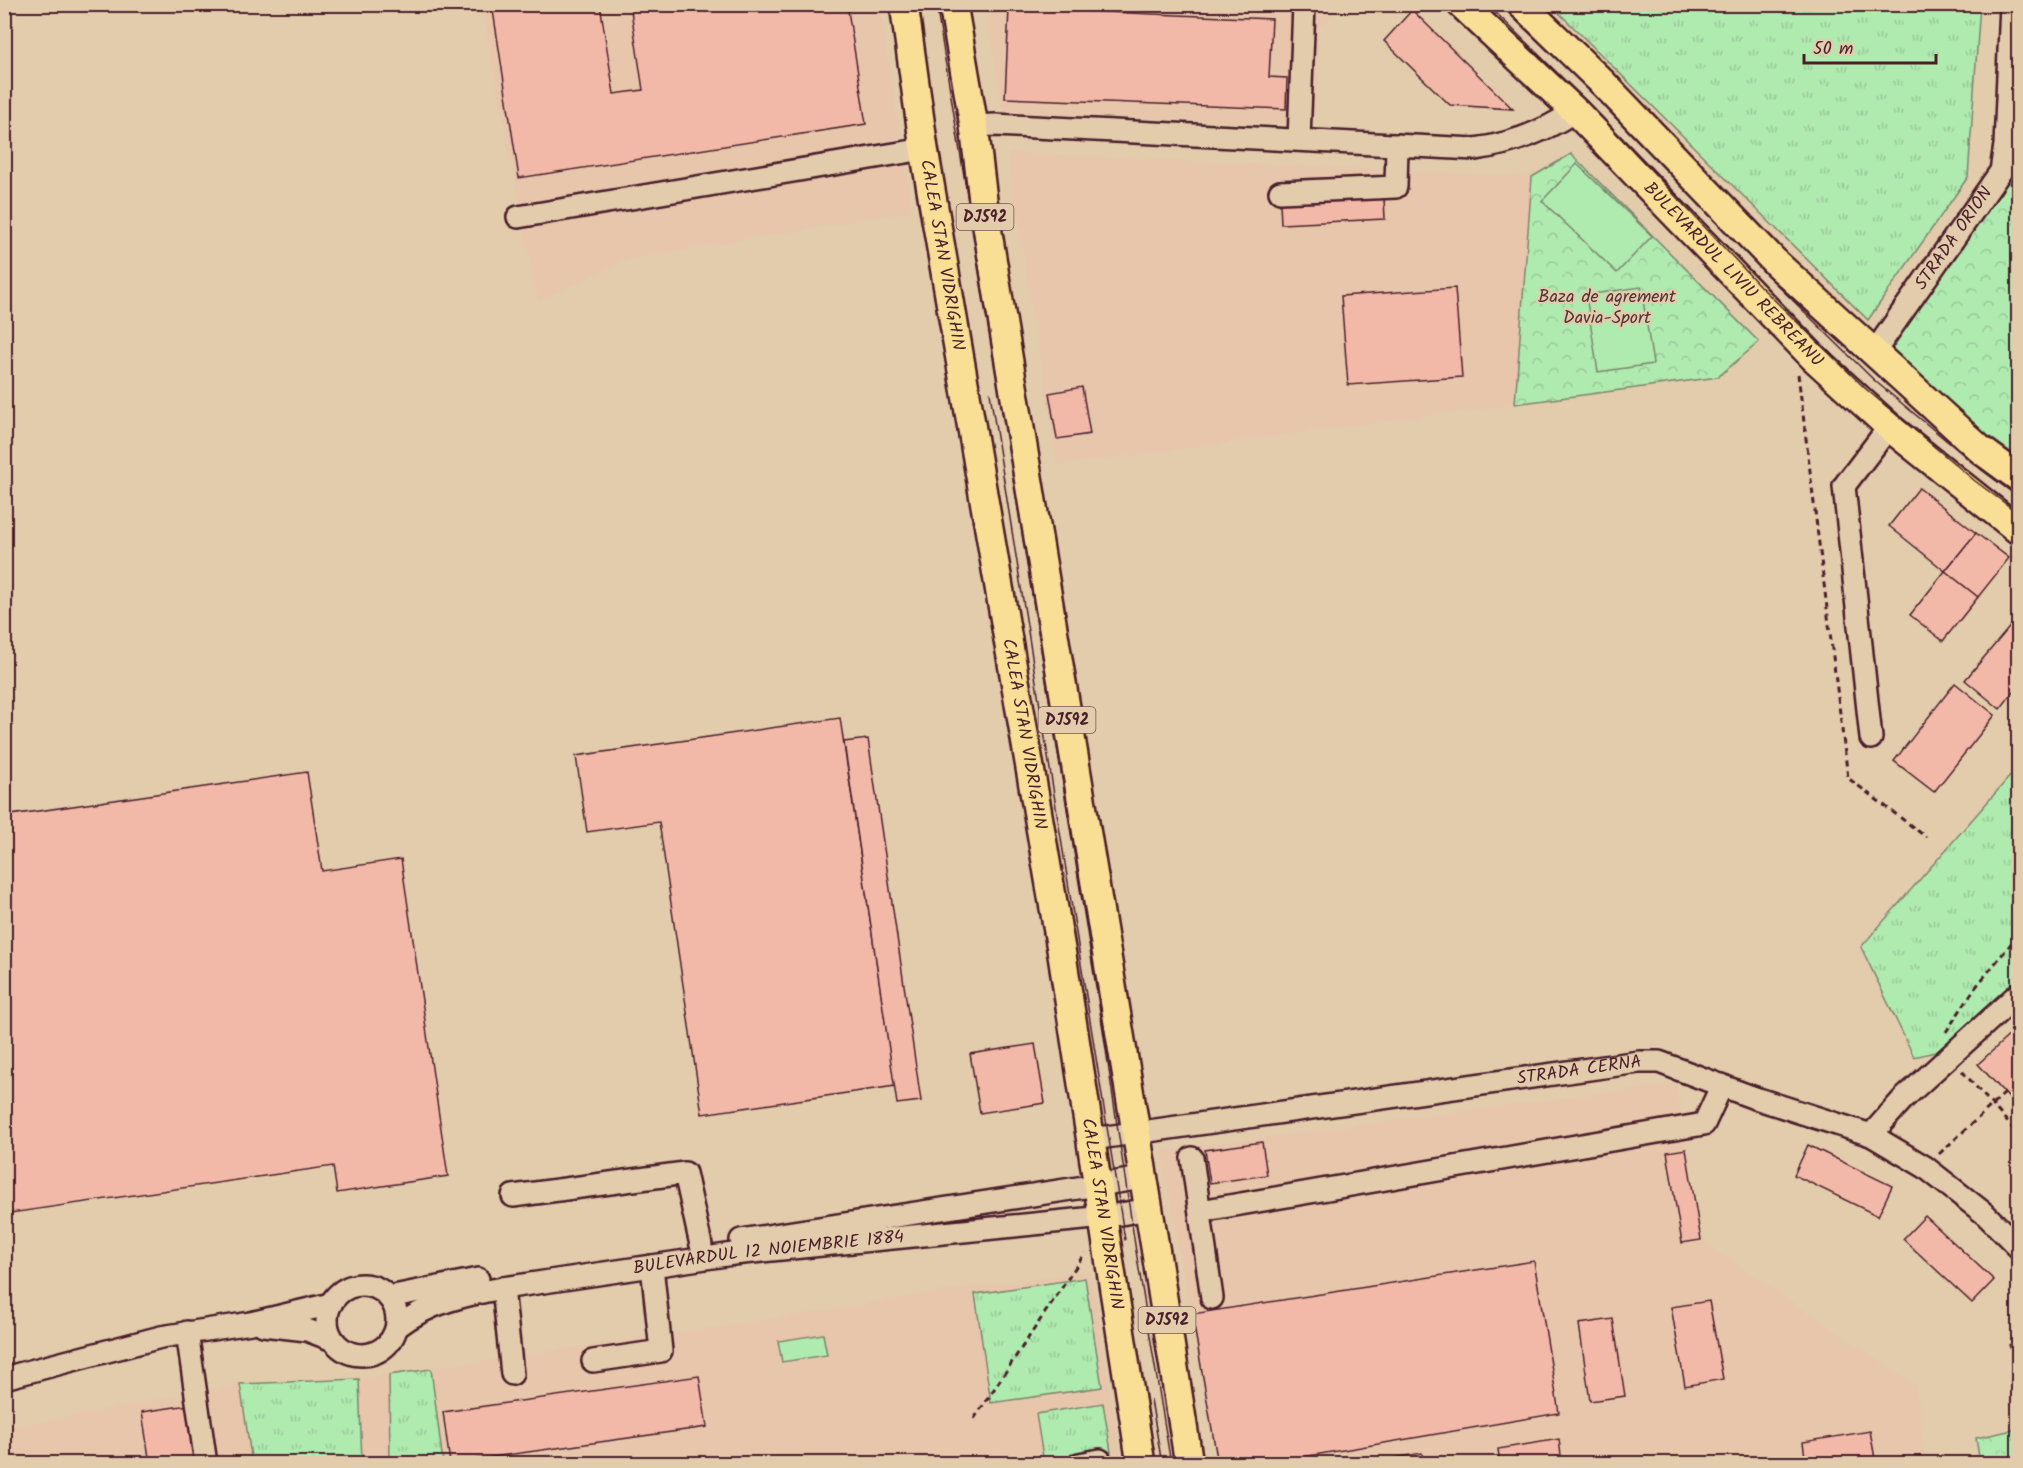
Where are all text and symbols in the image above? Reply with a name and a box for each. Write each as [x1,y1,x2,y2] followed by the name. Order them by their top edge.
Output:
[1804,27,1936,65] scale bar
[1813,35,1853,64] text: 50 m
[912,157,973,353] street label: CALEA STAN VIDRIGHIN
[1636,175,1830,375] street label: BULEVARDUL LIVIU REBREANU
[1907,181,2000,296] street label: STRADA ORION
[956,204,1014,230] road number: DJ592
[1538,283,1677,333] park label: Baza de agrement Davia-Sport
[994,636,1055,832] street label: CALEA STAN VIDRIGHIN
[1038,707,1096,733] road number: DJ592
[1515,1047,1643,1094] street label: STRADA CERNA
[1073,1116,1131,1312] street label: CALEA STAN VIDRIGHIN
[631,1223,905,1283] street label: BULEVARDUL 12 NOIEMBRIE 1884
[1138,1307,1196,1333] road number: DJ592

